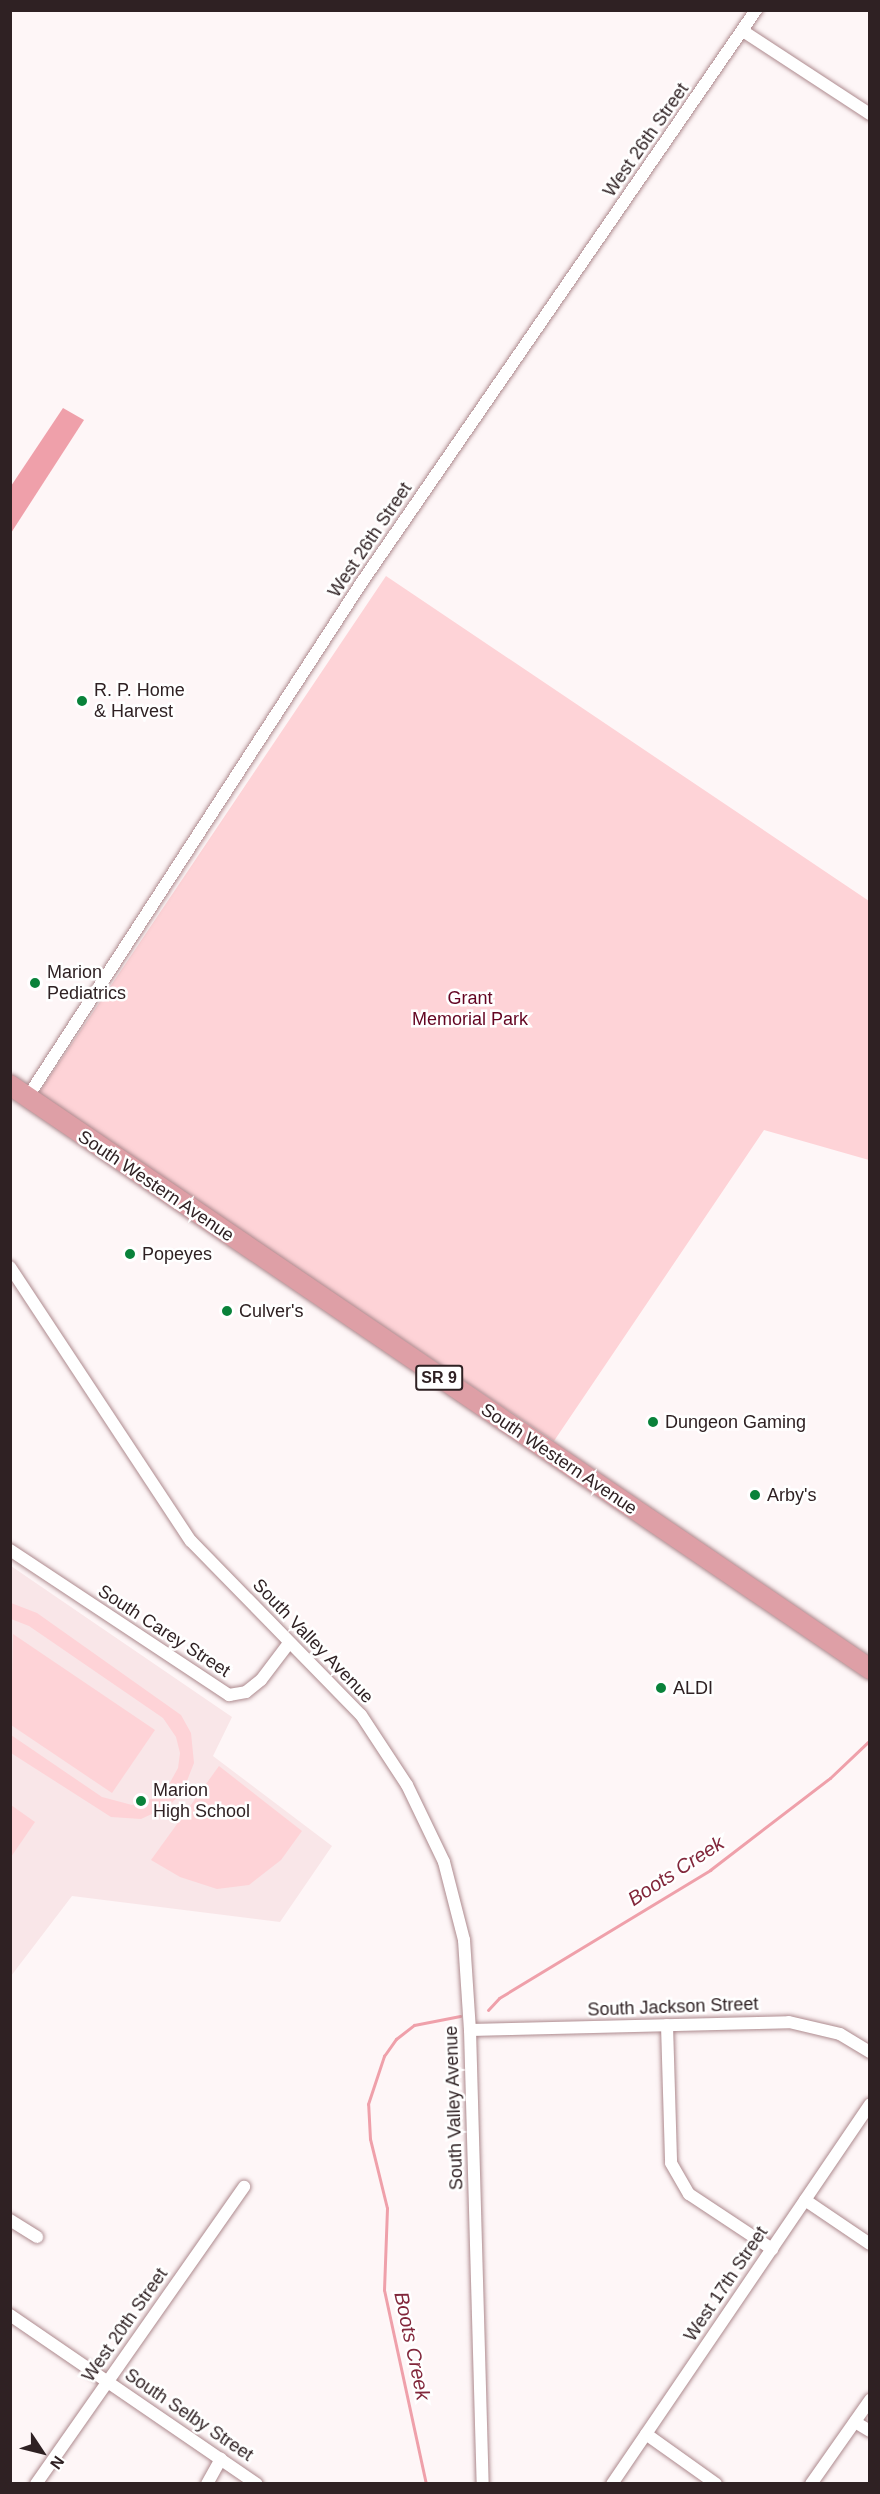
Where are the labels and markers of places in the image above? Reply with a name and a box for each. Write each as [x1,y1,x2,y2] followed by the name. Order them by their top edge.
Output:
[94,680,185,722] place label: R. P. Home & Harvest
[75,694,89,708] marker: R. P. Home & Harvest
[47,962,126,1004] place label: Marion Pediatrics
[28,976,42,990] marker: Marion Pediatrics
[142,1243,212,1265] place label: Popeyes
[123,1247,137,1261] marker: Popeyes
[239,1300,303,1322] place label: Culver's
[220,1304,234,1318] marker: Culver's
[665,1411,806,1433] place label: Dungeon Gaming
[646,1415,660,1429] marker: Dungeon Gaming
[767,1484,816,1506] place label: Arby's
[748,1488,762,1502] marker: Arby's
[673,1677,713,1699] place label: ALDI
[654,1681,668,1695] marker: ALDI
[153,1780,250,1822] place label: Marion High School
[134,1794,148,1808] marker: Marion High School

